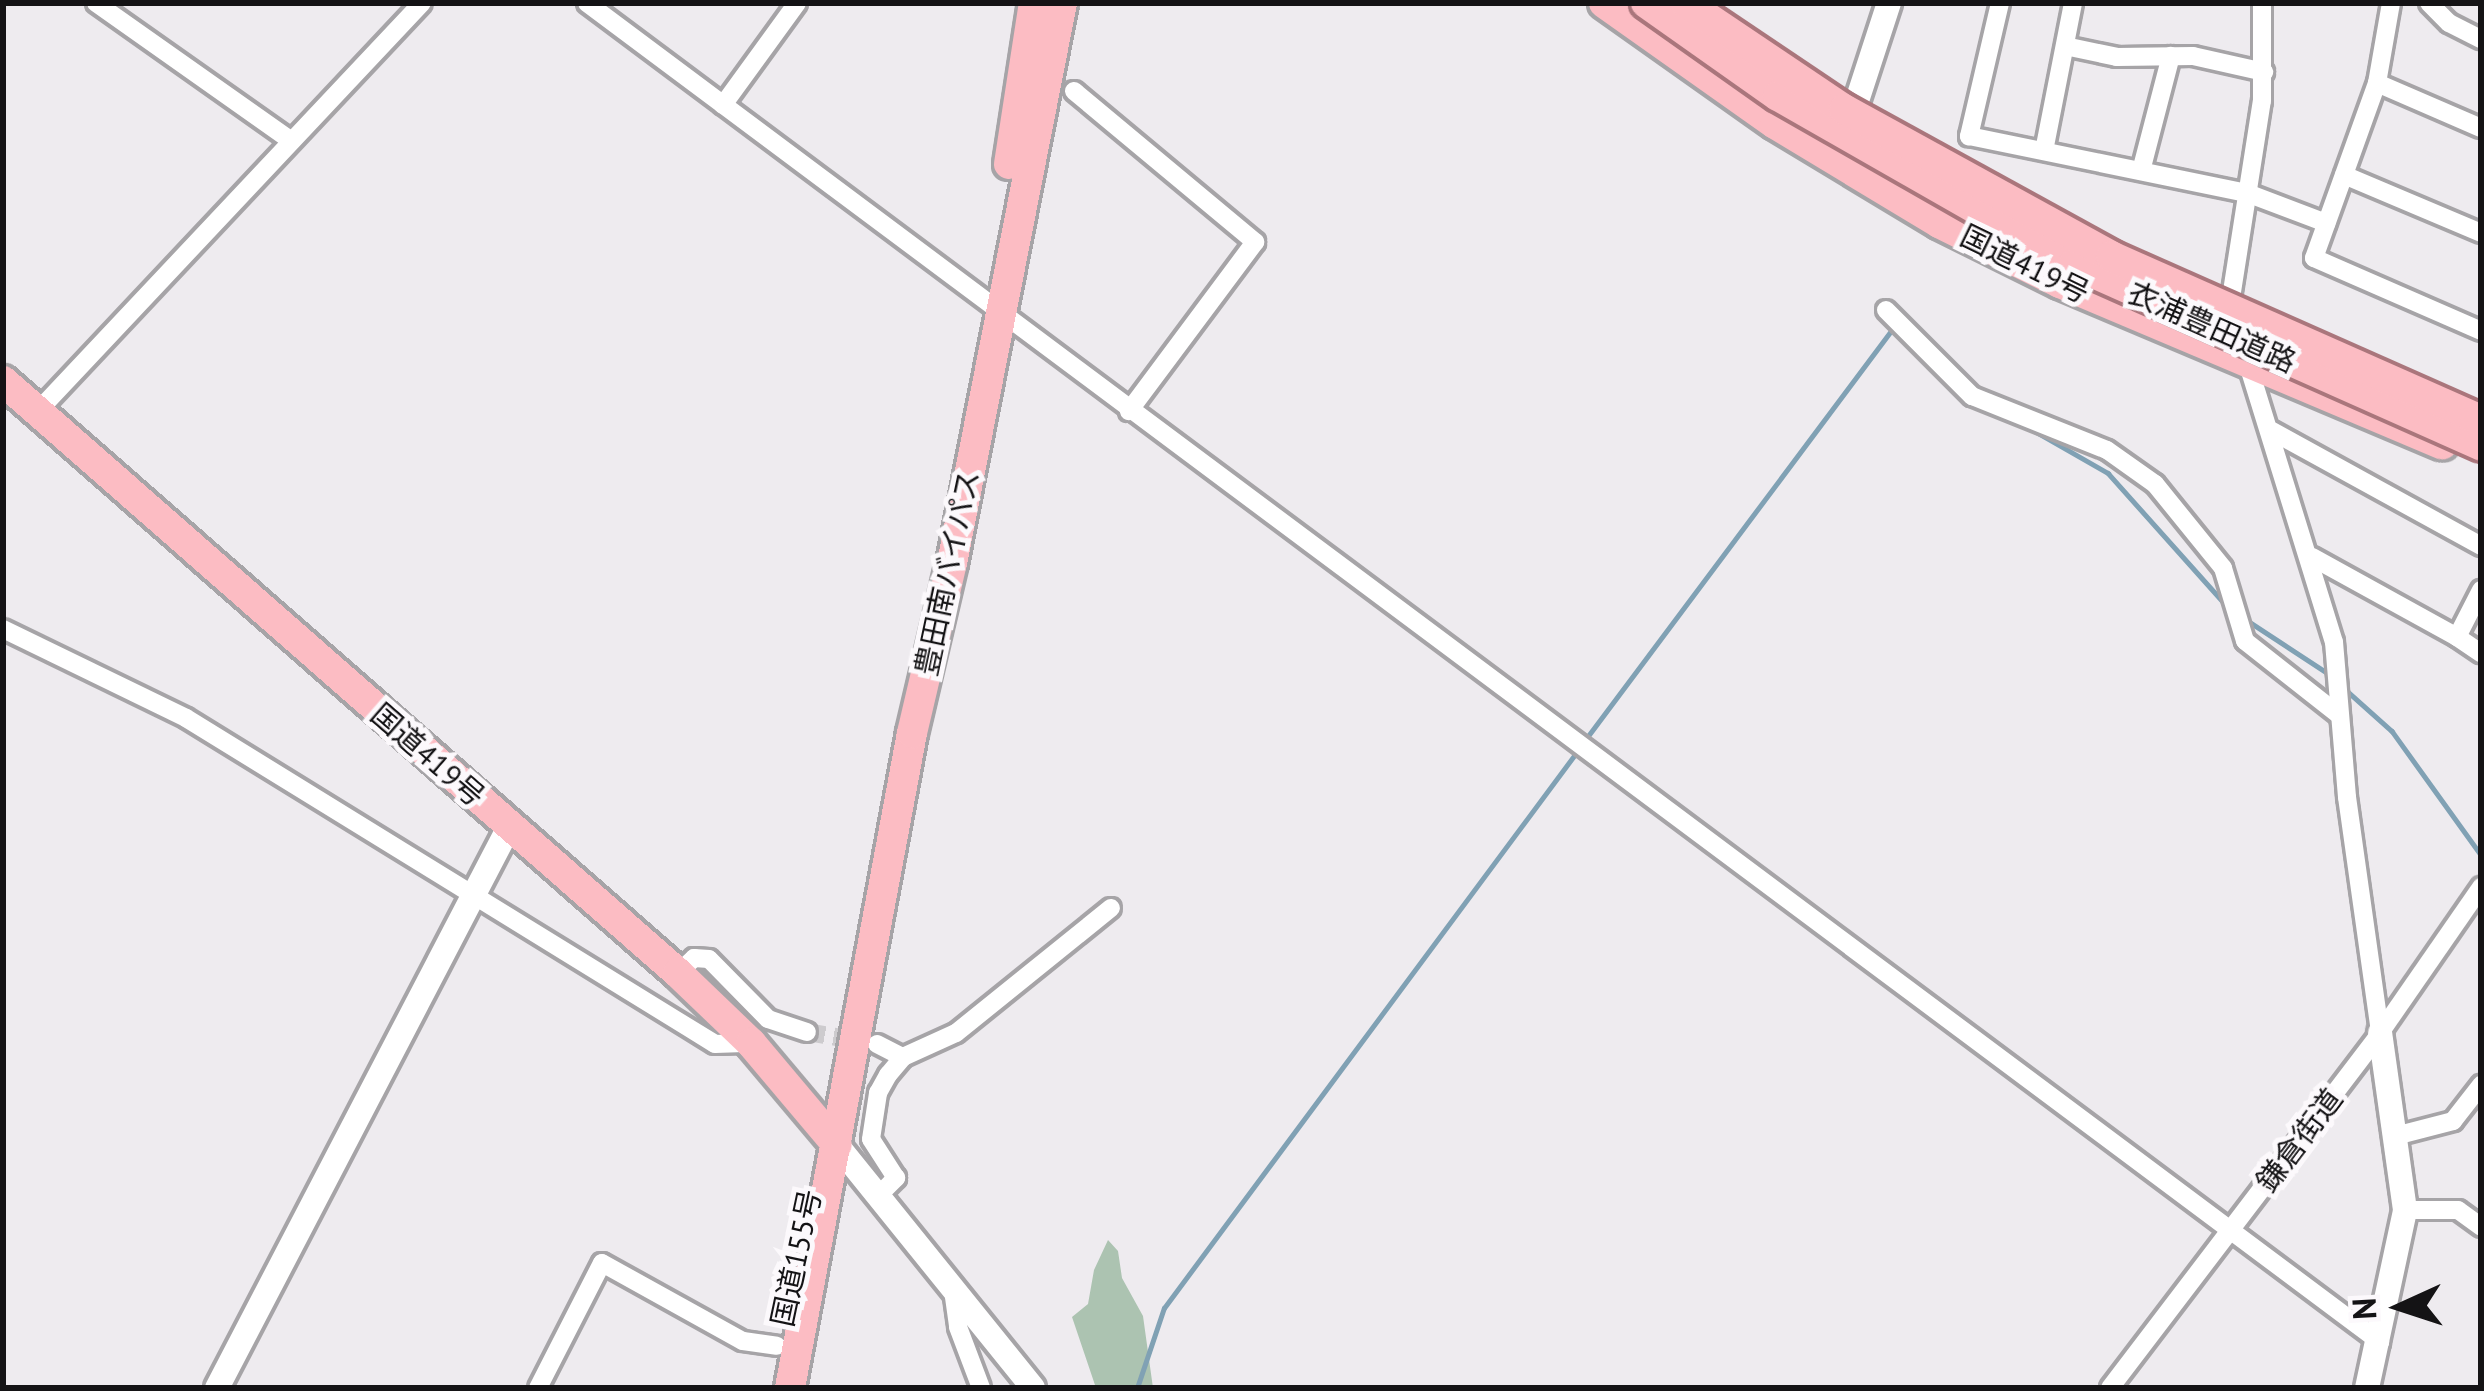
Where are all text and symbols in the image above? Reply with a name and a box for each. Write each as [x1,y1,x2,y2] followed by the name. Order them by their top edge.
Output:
[1955,217,2095,311] street label: 国道419号
[2122,274,2302,380] street label: 衣浦豊田道路
[908,467,986,679] street label: 豊田南バイパス
[364,696,492,814] street label: 国道419号
[2249,1081,2349,1199] street label: 鎌倉街道
[764,1186,828,1330] street label: 国道155号
[2340,1247,2460,1367] north arrow
[2342,1297,2386,1321] text: N

